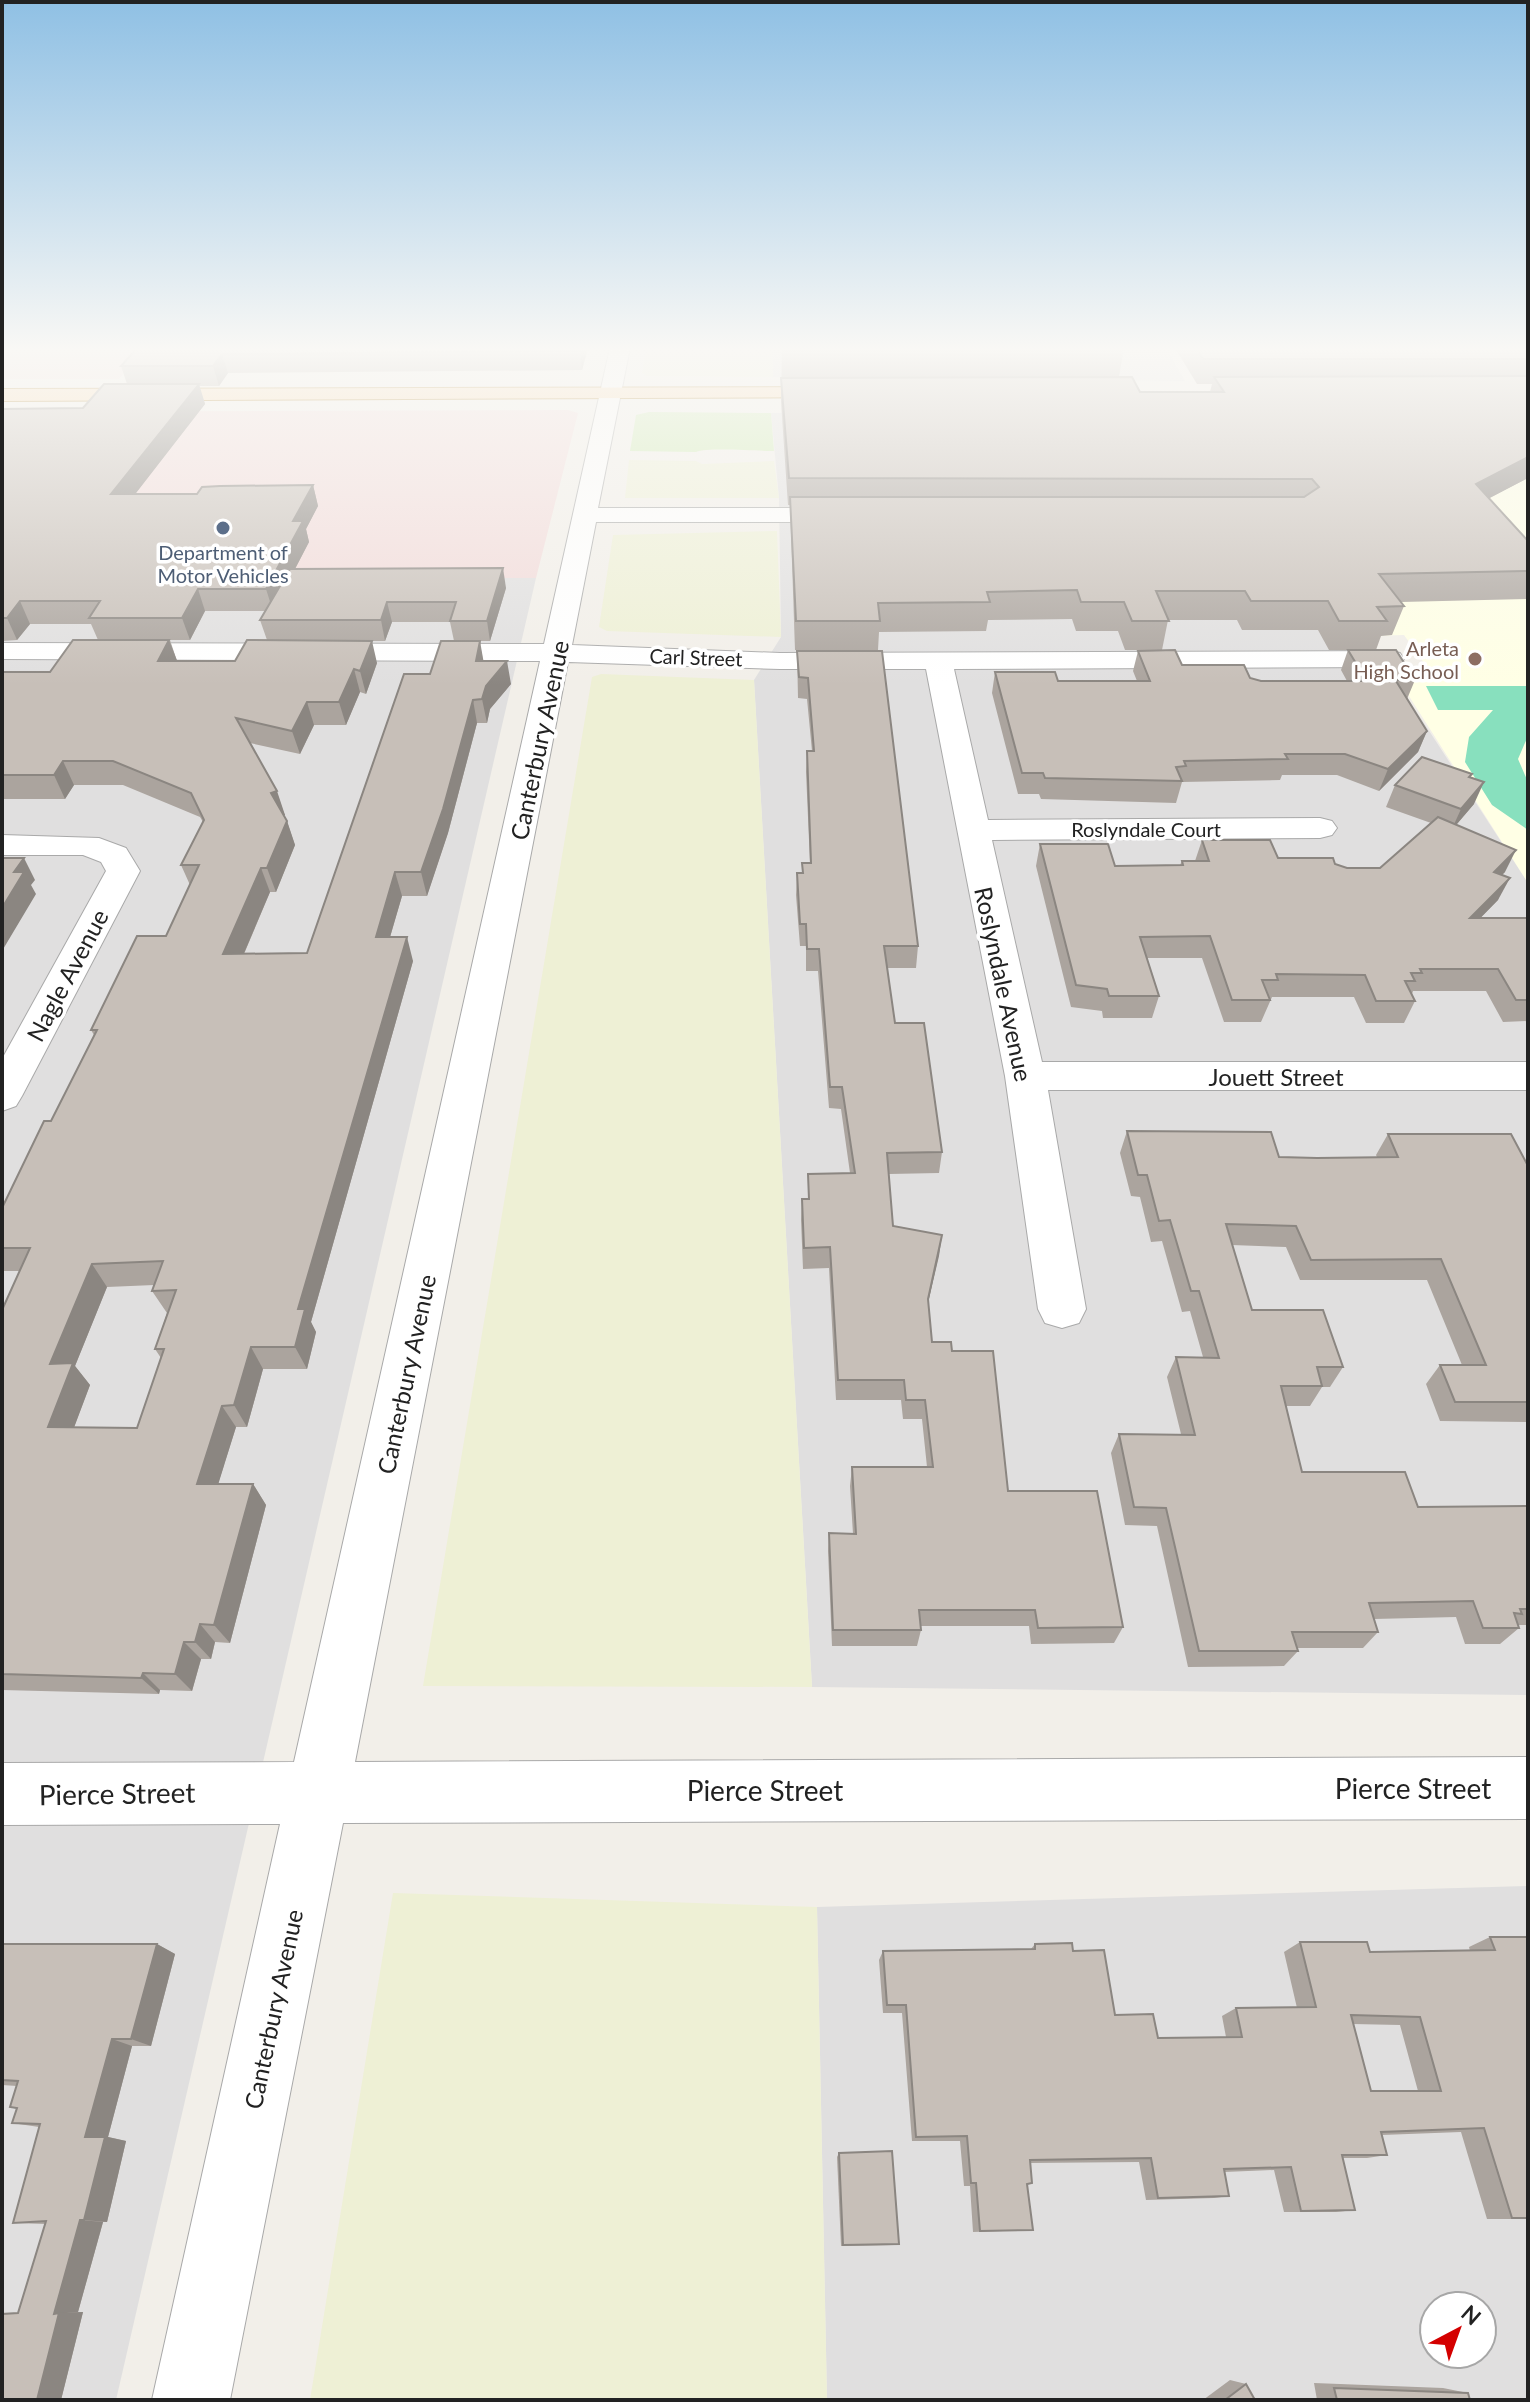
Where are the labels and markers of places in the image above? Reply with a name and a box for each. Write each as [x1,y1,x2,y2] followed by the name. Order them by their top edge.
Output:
[214,519,232,537] marker: Department of Motor Vehicles
[157,540,289,587] place label: Department of Motor Vehicles
[1354,636,1459,683] place label: Arleta High School
[1466,650,1484,668] marker: Arleta High School

